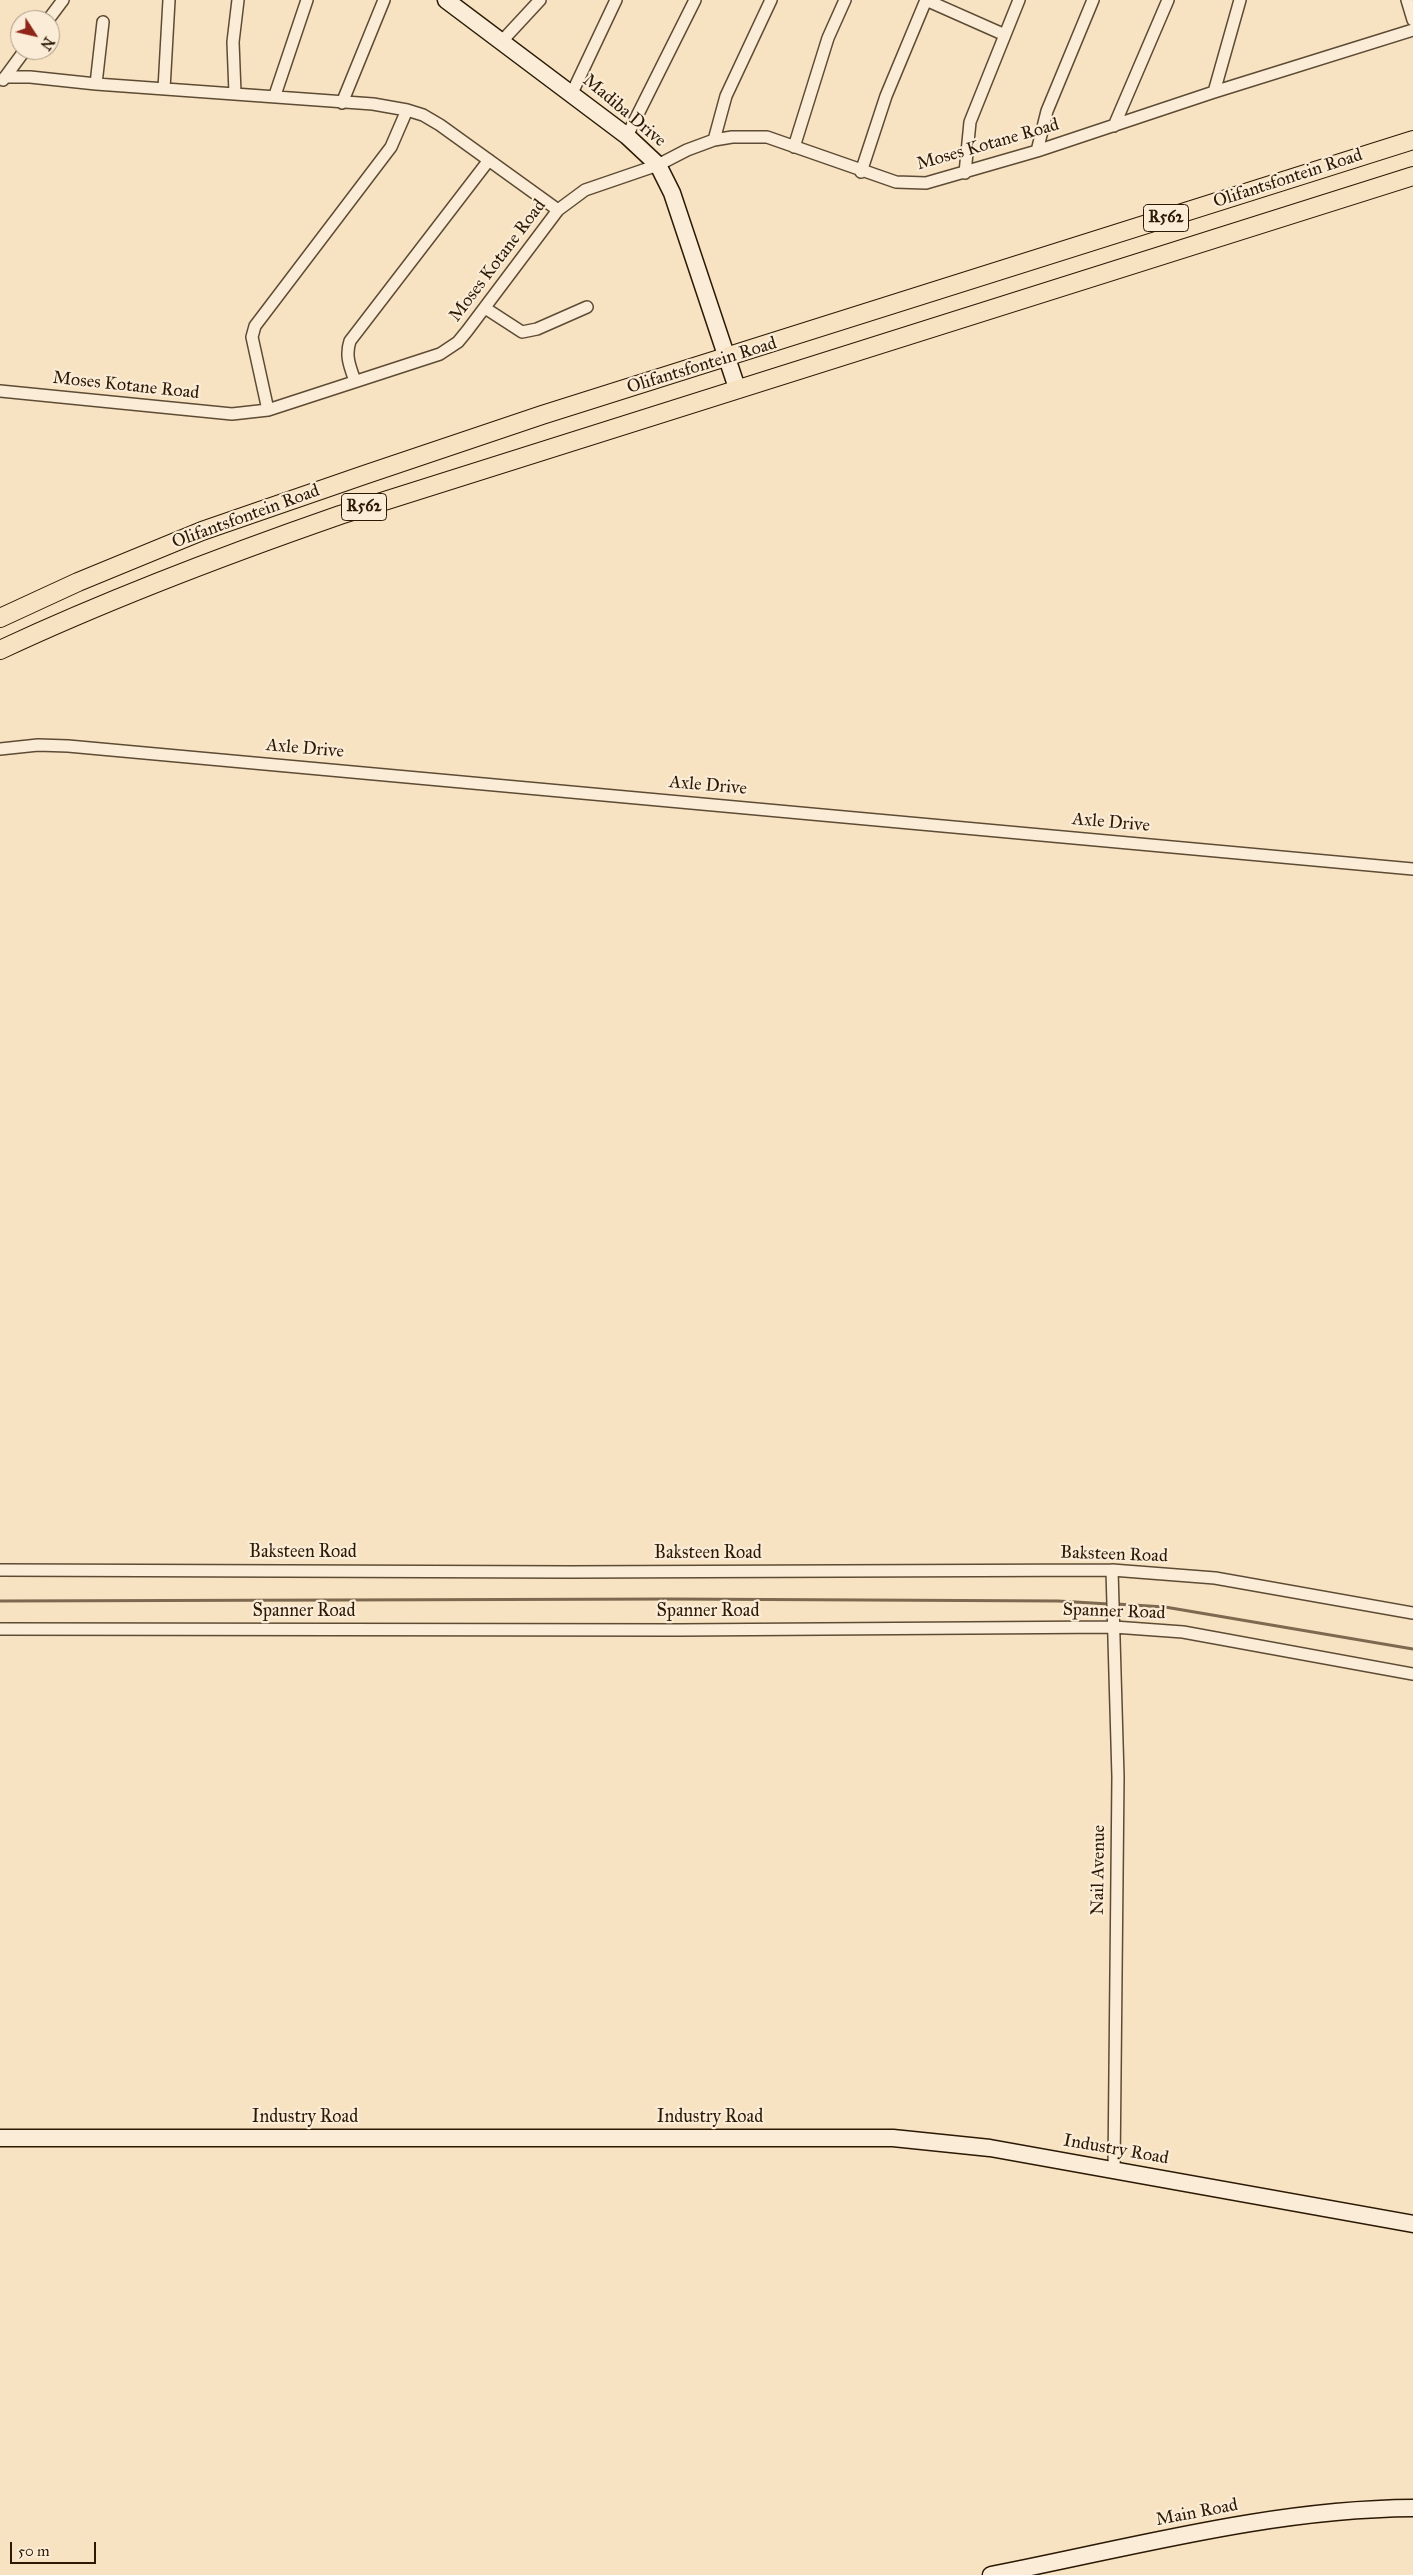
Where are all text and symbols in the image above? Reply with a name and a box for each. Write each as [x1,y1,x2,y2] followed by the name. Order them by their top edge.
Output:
[10,10,60,60] north arrow
[37,34,57,53] text: N
[578,70,670,152] street label: Madiba Drive
[914,114,1062,176] street label: Moses Kotane Road
[1211,145,1365,213] street label: Olifantsfontein Road
[445,196,551,326] street label: Moses Kotane Road
[1144,204,1188,232] road number: R562
[625,333,779,399] street label: Olifantsfontein Road
[52,368,200,404] street label: Moses Kotane Road
[169,480,323,554] street label: Olifantsfontein Road
[342,494,386,520] road number: R562
[265,735,345,763] street label: Axle Drive
[668,772,748,800] street label: Axle Drive
[1071,809,1151,837] street label: Axle Drive
[249,1542,357,1564] street label: Baksteen Road
[1060,1542,1168,1568] street label: Baksteen Road
[654,1543,762,1565] street label: Baksteen Road
[1062,1599,1166,1625] street label: Spanner Road
[253,1601,355,1623] street label: Spanner Road
[657,1601,759,1623] street label: Spanner Road
[1087,1825,1111,1915] street label: Nail Avenue
[252,2107,358,2129] street label: Industry Road
[657,2107,763,2129] street label: Industry Road
[1062,2130,1170,2170] street label: Industry Road
[1154,2494,1240,2532] street label: Main Road
[12,2532,99,2564] scale bar
[18,2542,50,2560] text: 50 m

